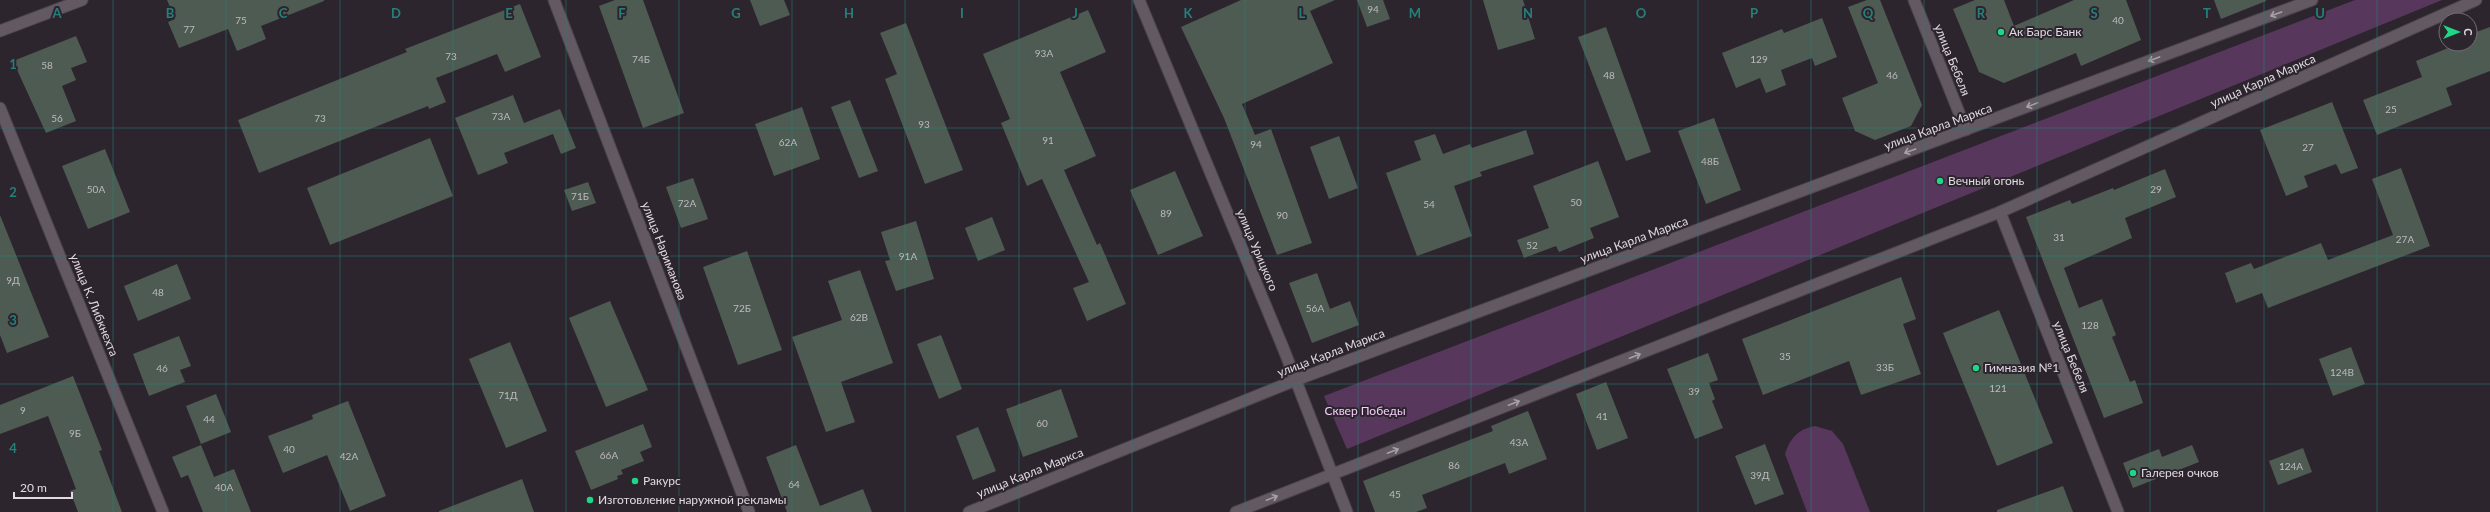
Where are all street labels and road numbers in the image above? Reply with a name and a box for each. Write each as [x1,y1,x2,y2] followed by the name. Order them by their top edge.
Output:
[1931,22,1974,98] street label: улица Бебеля
[2208,51,2318,111] street label: улица Карла Маркса
[1882,100,1994,153] street label: улица Карла Маркса
[639,199,690,302] street label: улица Нариманова
[1233,207,1282,293] street label: улица Урицкого
[1578,213,1690,266] street label: улица Карла Маркса
[67,251,122,358] street label: улица К. Либкнехта
[2050,319,2093,395] street label: улица Бебеля
[1275,325,1387,380] street label: улица Карла Маркса
[974,444,1085,501] street label: улица Карла Маркса

